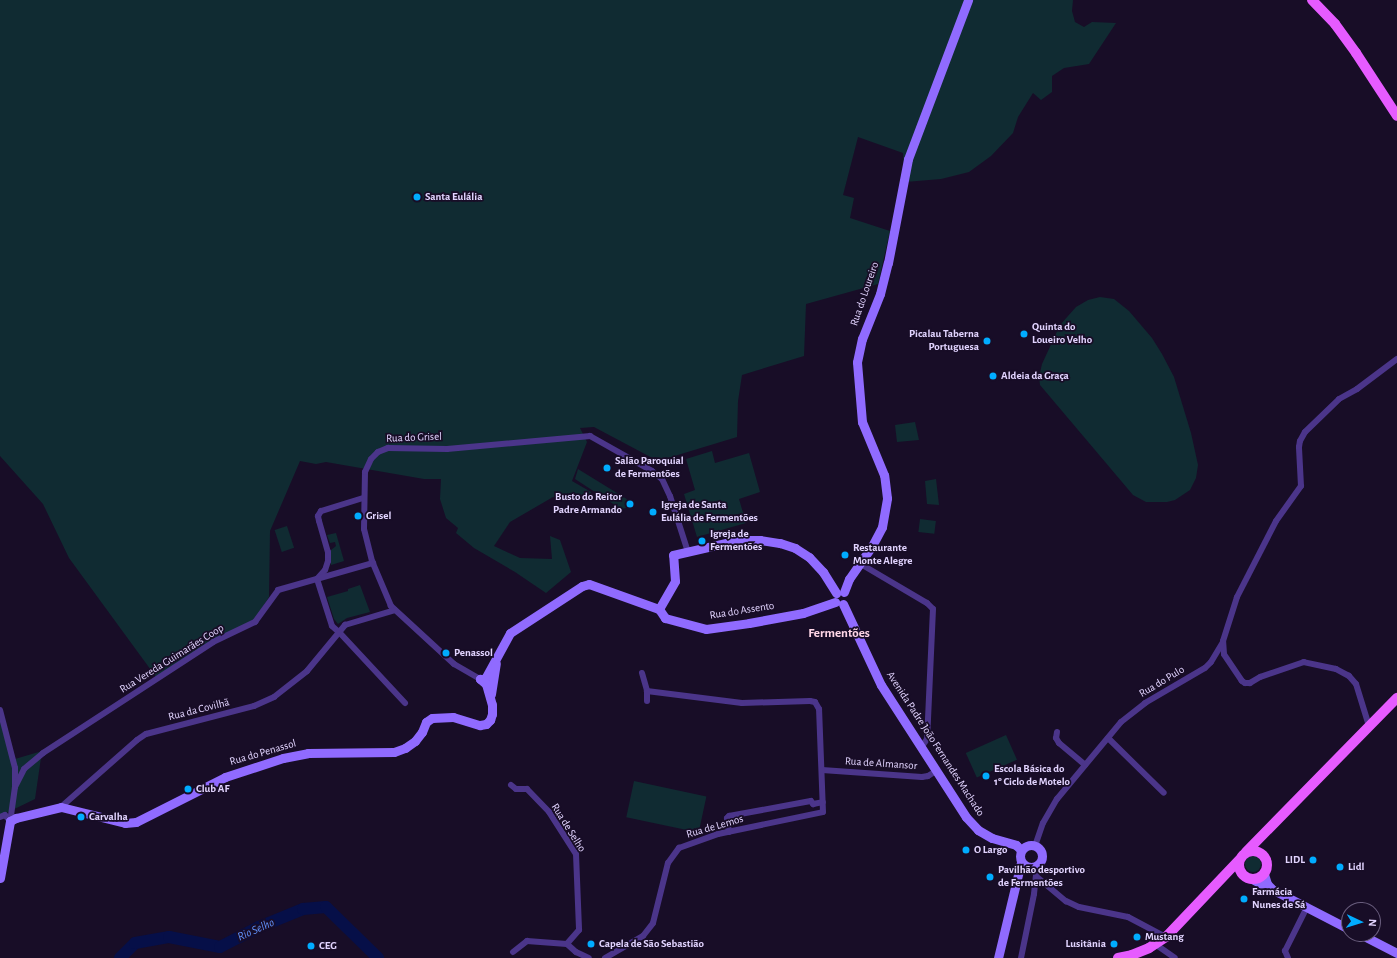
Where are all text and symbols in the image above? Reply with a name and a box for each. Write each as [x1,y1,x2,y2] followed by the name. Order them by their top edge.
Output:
[425,190,482,204] place label: Santa Eulália
[412,192,422,202] marker: Santa Eulália
[848,260,882,328] street label: Rua do Loureiro
[1032,321,1092,347] place label: Quinta do Loueiro Velho
[909,328,979,354] place label: Picalau Taberna Portuguesa
[1019,329,1029,339] marker: Quinta do Loueiro Velho
[982,336,992,346] marker: Picalau Taberna Portuguesa
[1001,369,1069,383] place label: Aldeia da Graça
[988,371,998,381] marker: Aldeia da Graça
[386,430,442,446] street label: Rua do Grisel
[615,455,684,481] place label: Salão Paroquial de Fermentões
[602,463,612,473] marker: Salão Paroquial de Fermentões
[553,491,622,517] place label: Busto do Reitor Padre Armando
[625,499,635,509] marker: Busto do Reitor Padre Armando
[661,499,758,525] place label: Igreja de Santa Eulália de Fermentões
[648,507,658,517] marker: Igreja de Santa Eulália de Fermentões
[366,509,391,523] place label: Grisel
[353,511,363,521] marker: Grisel
[710,528,762,554] place label: Igreja de Fermentões
[697,536,707,546] marker: Igreja de Fermentões
[853,542,912,568] place label: Restaurante Monte Alegre
[840,550,850,560] marker: Restaurante Monte Alegre
[709,599,775,623] street label: Rua do Assento
[118,622,226,696] street label: Rua Vereda Guimarães Coop
[808,626,870,642] district label: Fermentões
[454,646,493,660] place label: Penassol
[441,648,451,658] marker: Penassol
[1137,663,1187,701] street label: Rua do Pulo
[883,669,987,819] street label: Avenida Padre João Fernandes Machado
[167,696,231,724] street label: Rua da Covilhã
[228,737,298,769] street label: Rua do Penassol
[844,755,918,773] street label: Rua de Almansor
[994,763,1070,789] place label: Escola Básica do 1º Ciclo de Motelo
[981,771,991,781] marker: Escola Básica do 1º Ciclo de Motelo
[196,782,229,796] place label: Club AF
[183,784,193,794] marker: Club AF
[548,801,588,855] street label: Rua de Selho
[89,810,128,824] place label: Carvalha
[76,812,86,822] marker: Carvalha
[685,813,745,841] street label: Rua de Lemos
[974,843,1007,857] place label: O Largo
[961,845,971,855] marker: O Largo
[1285,853,1305,867] place label: LIDL
[1308,855,1318,865] marker: LIDL
[1348,860,1364,874] place label: Lidl
[1335,862,1345,872] marker: Lidl
[998,864,1085,890] place label: Pavilhão desportivo de Fermentões
[985,872,995,882] marker: Pavilhão desportivo de Fermentões
[1252,886,1305,912] place label: Farmácia Nunes de Sá
[1239,894,1249,904] marker: Farmácia Nunes de Sá
[1341,902,1381,942] north arrow
[235,916,277,944] water label: Rio Selho
[1367,919,1378,927] text: N
[1145,930,1184,944] place label: Mustang
[1132,932,1142,942] marker: Mustang
[599,937,704,951] place label: Capela de São Sebastião
[1065,937,1106,951] place label: Lusitânia
[319,939,337,953] place label: CEG
[586,939,596,949] marker: Capela de São Sebastião
[1109,939,1119,949] marker: Lusitânia
[306,941,316,951] marker: CEG

